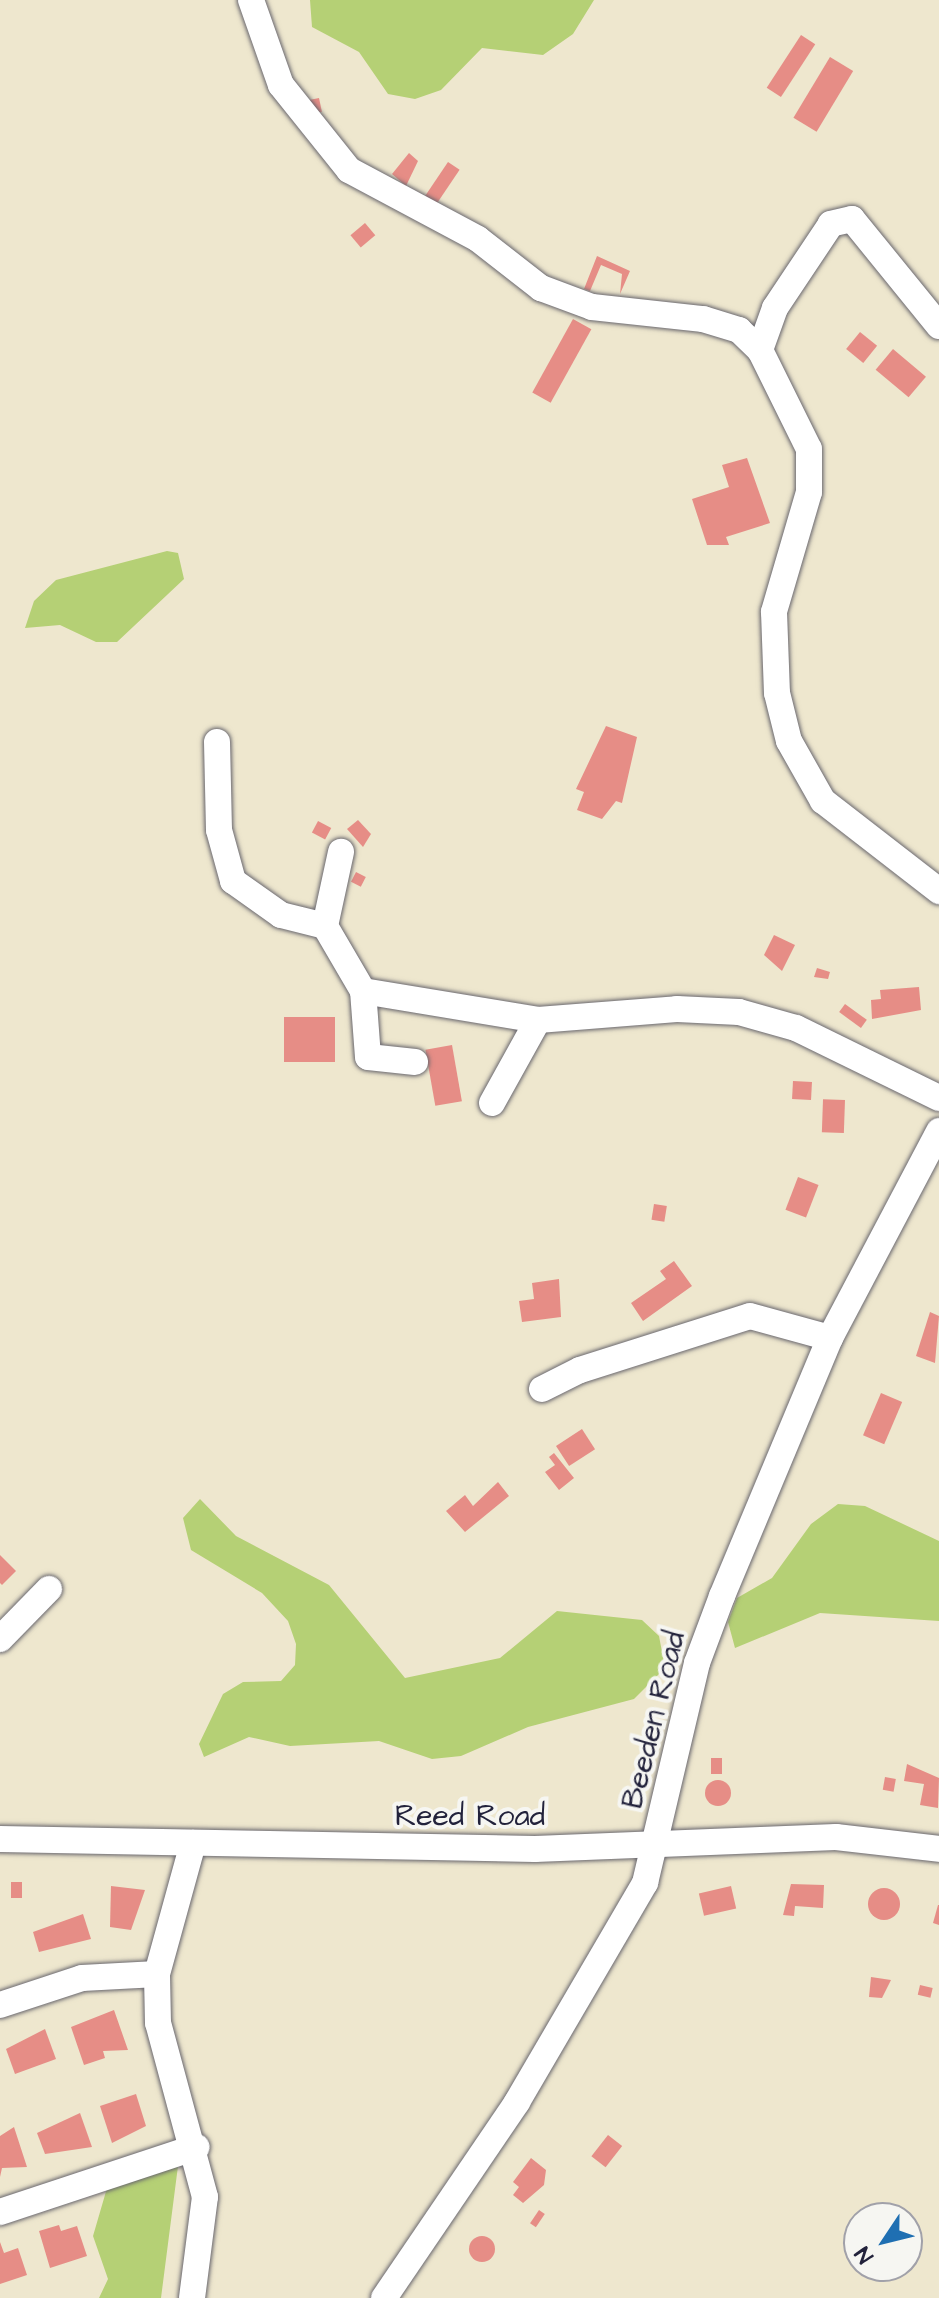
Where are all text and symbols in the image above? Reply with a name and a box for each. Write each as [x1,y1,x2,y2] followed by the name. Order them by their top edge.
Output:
[615,1628,693,1812] street label: Beeden Road
[395,1798,545,1834] street label: Reed Road
[843,2202,923,2282] north arrow
[848,2240,881,2269] text: N

